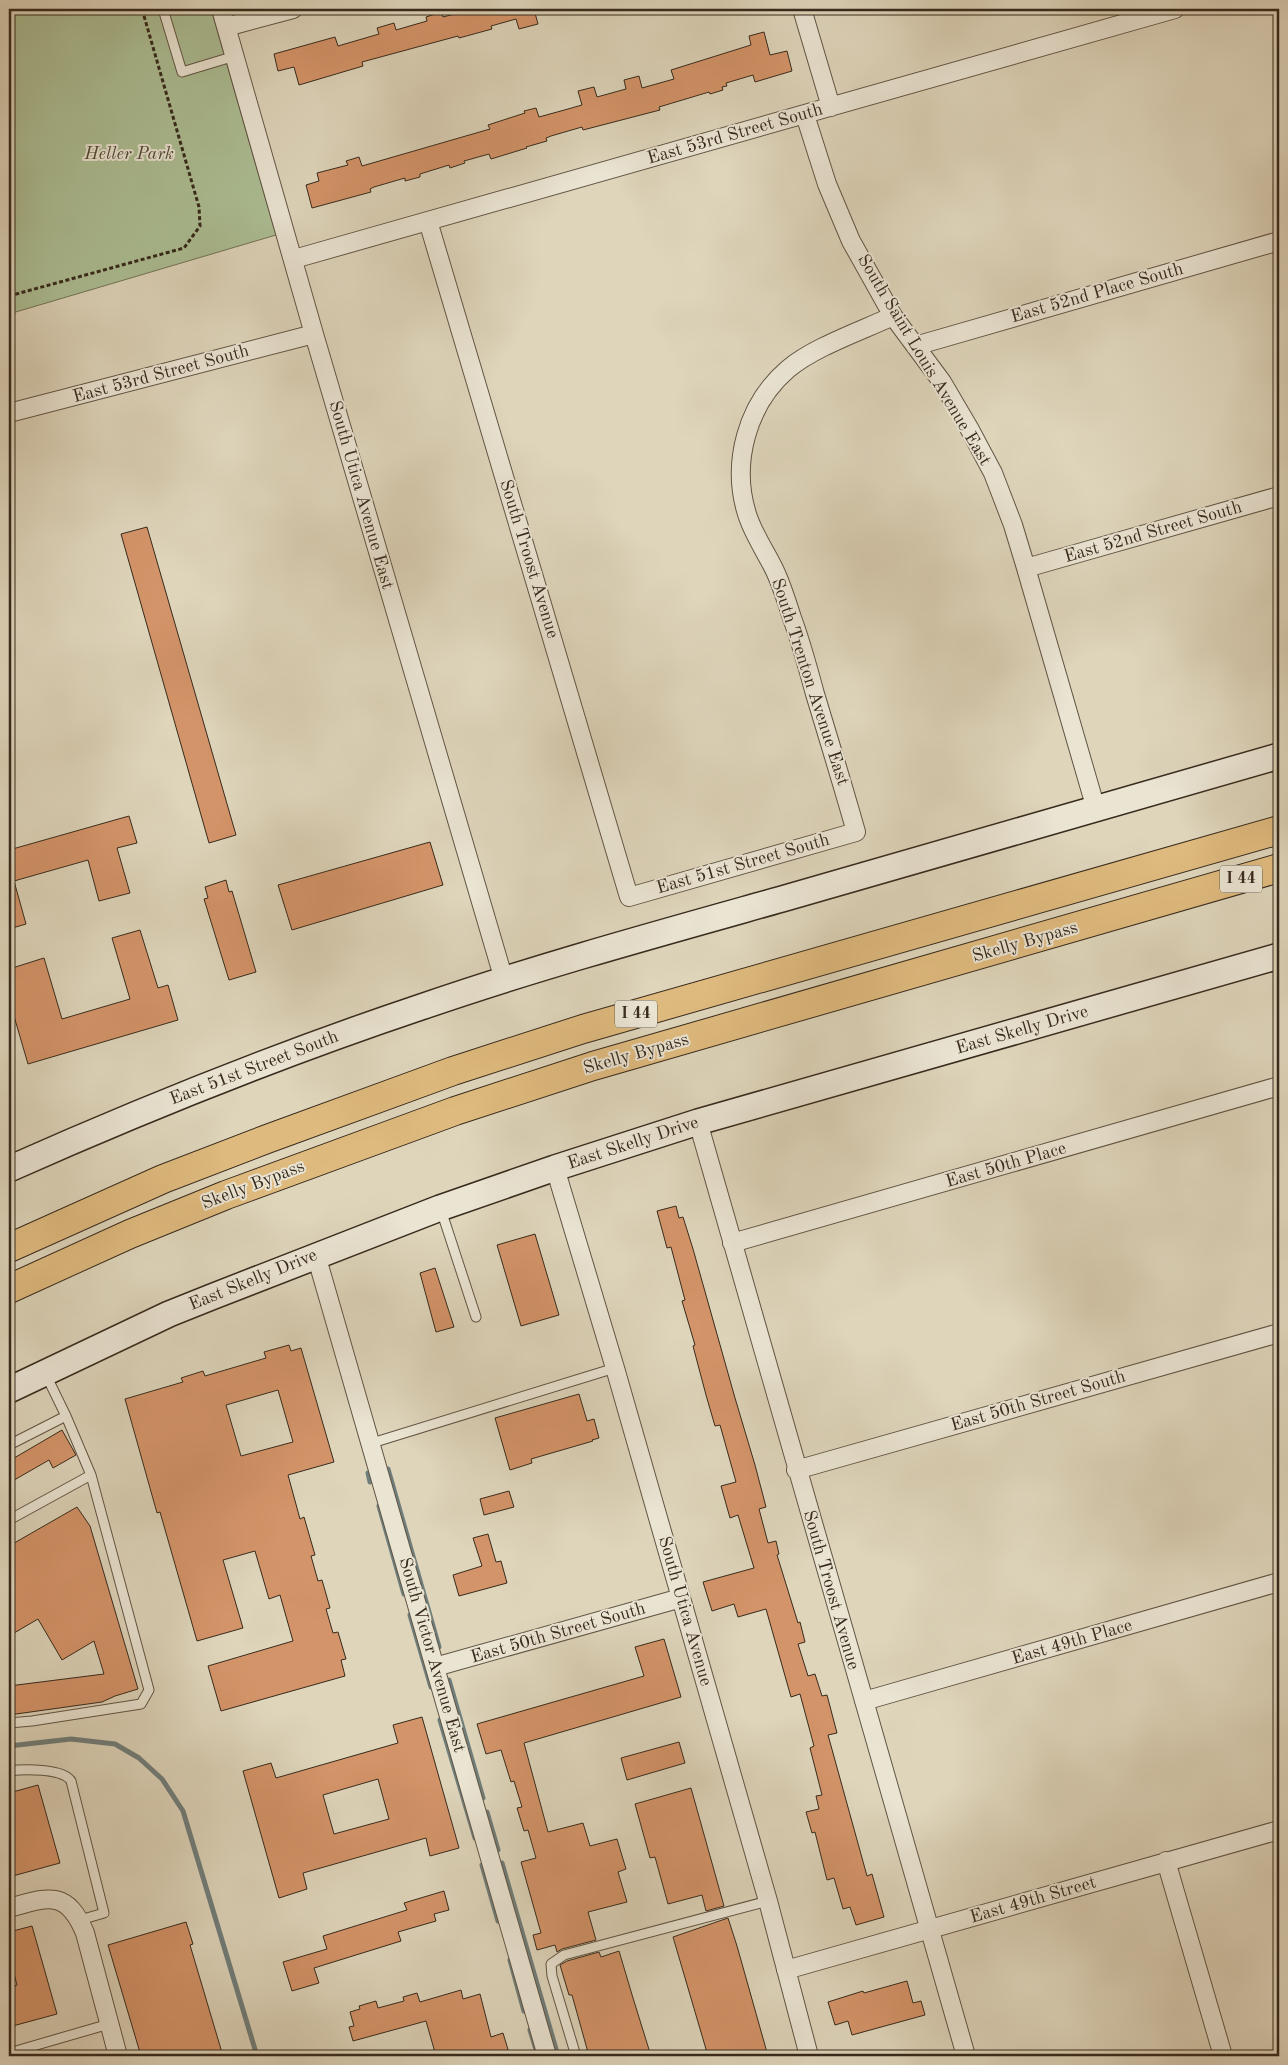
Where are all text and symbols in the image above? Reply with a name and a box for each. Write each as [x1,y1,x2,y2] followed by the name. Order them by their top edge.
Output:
[645,100,825,168] street label: East 53rd Street South
[83,145,174,163] park label: Heller Park
[854,251,994,469] street label: South Saint Louis Avenue East
[1009,260,1185,326] street label: East 52nd Place South
[71,342,251,406] street label: East 53rd Street South
[325,399,397,591] street label: South Utica Avenue East
[496,477,562,641] street label: South Troost Avenue
[1062,498,1244,566] street label: East 52nd Street South
[768,576,852,788] street label: South Trenton Avenue East
[654,831,832,897] street label: East 51st Street South
[1220,866,1262,892] road number: I 44
[970,918,1080,966] street label: Skelly Bypass
[615,1001,657,1028] road number: I 44
[954,1002,1090,1058] street label: East Skelly Drive
[167,1027,341,1108] street label: East 51st Street South
[581,1030,691,1078] street label: Skelly Bypass
[565,1113,701,1173] street label: East Skelly Drive
[944,1139,1068,1191] street label: East 50th Place
[199,1157,307,1213] street label: Skelly Bypass
[186,1246,320,1314] street label: East Skelly Drive
[949,1367,1128,1435] street label: East 50th Street South
[800,1508,862,1672] street label: South Troost Avenue
[655,1534,715,1688] street label: South Utica Avenue
[396,1555,468,1755] street label: South Victor Avenue East
[469,1599,648,1667] street label: East 50th Street South
[1010,1616,1134,1668] street label: East 49th Place
[968,1873,1098,1927] street label: East 49th Street

